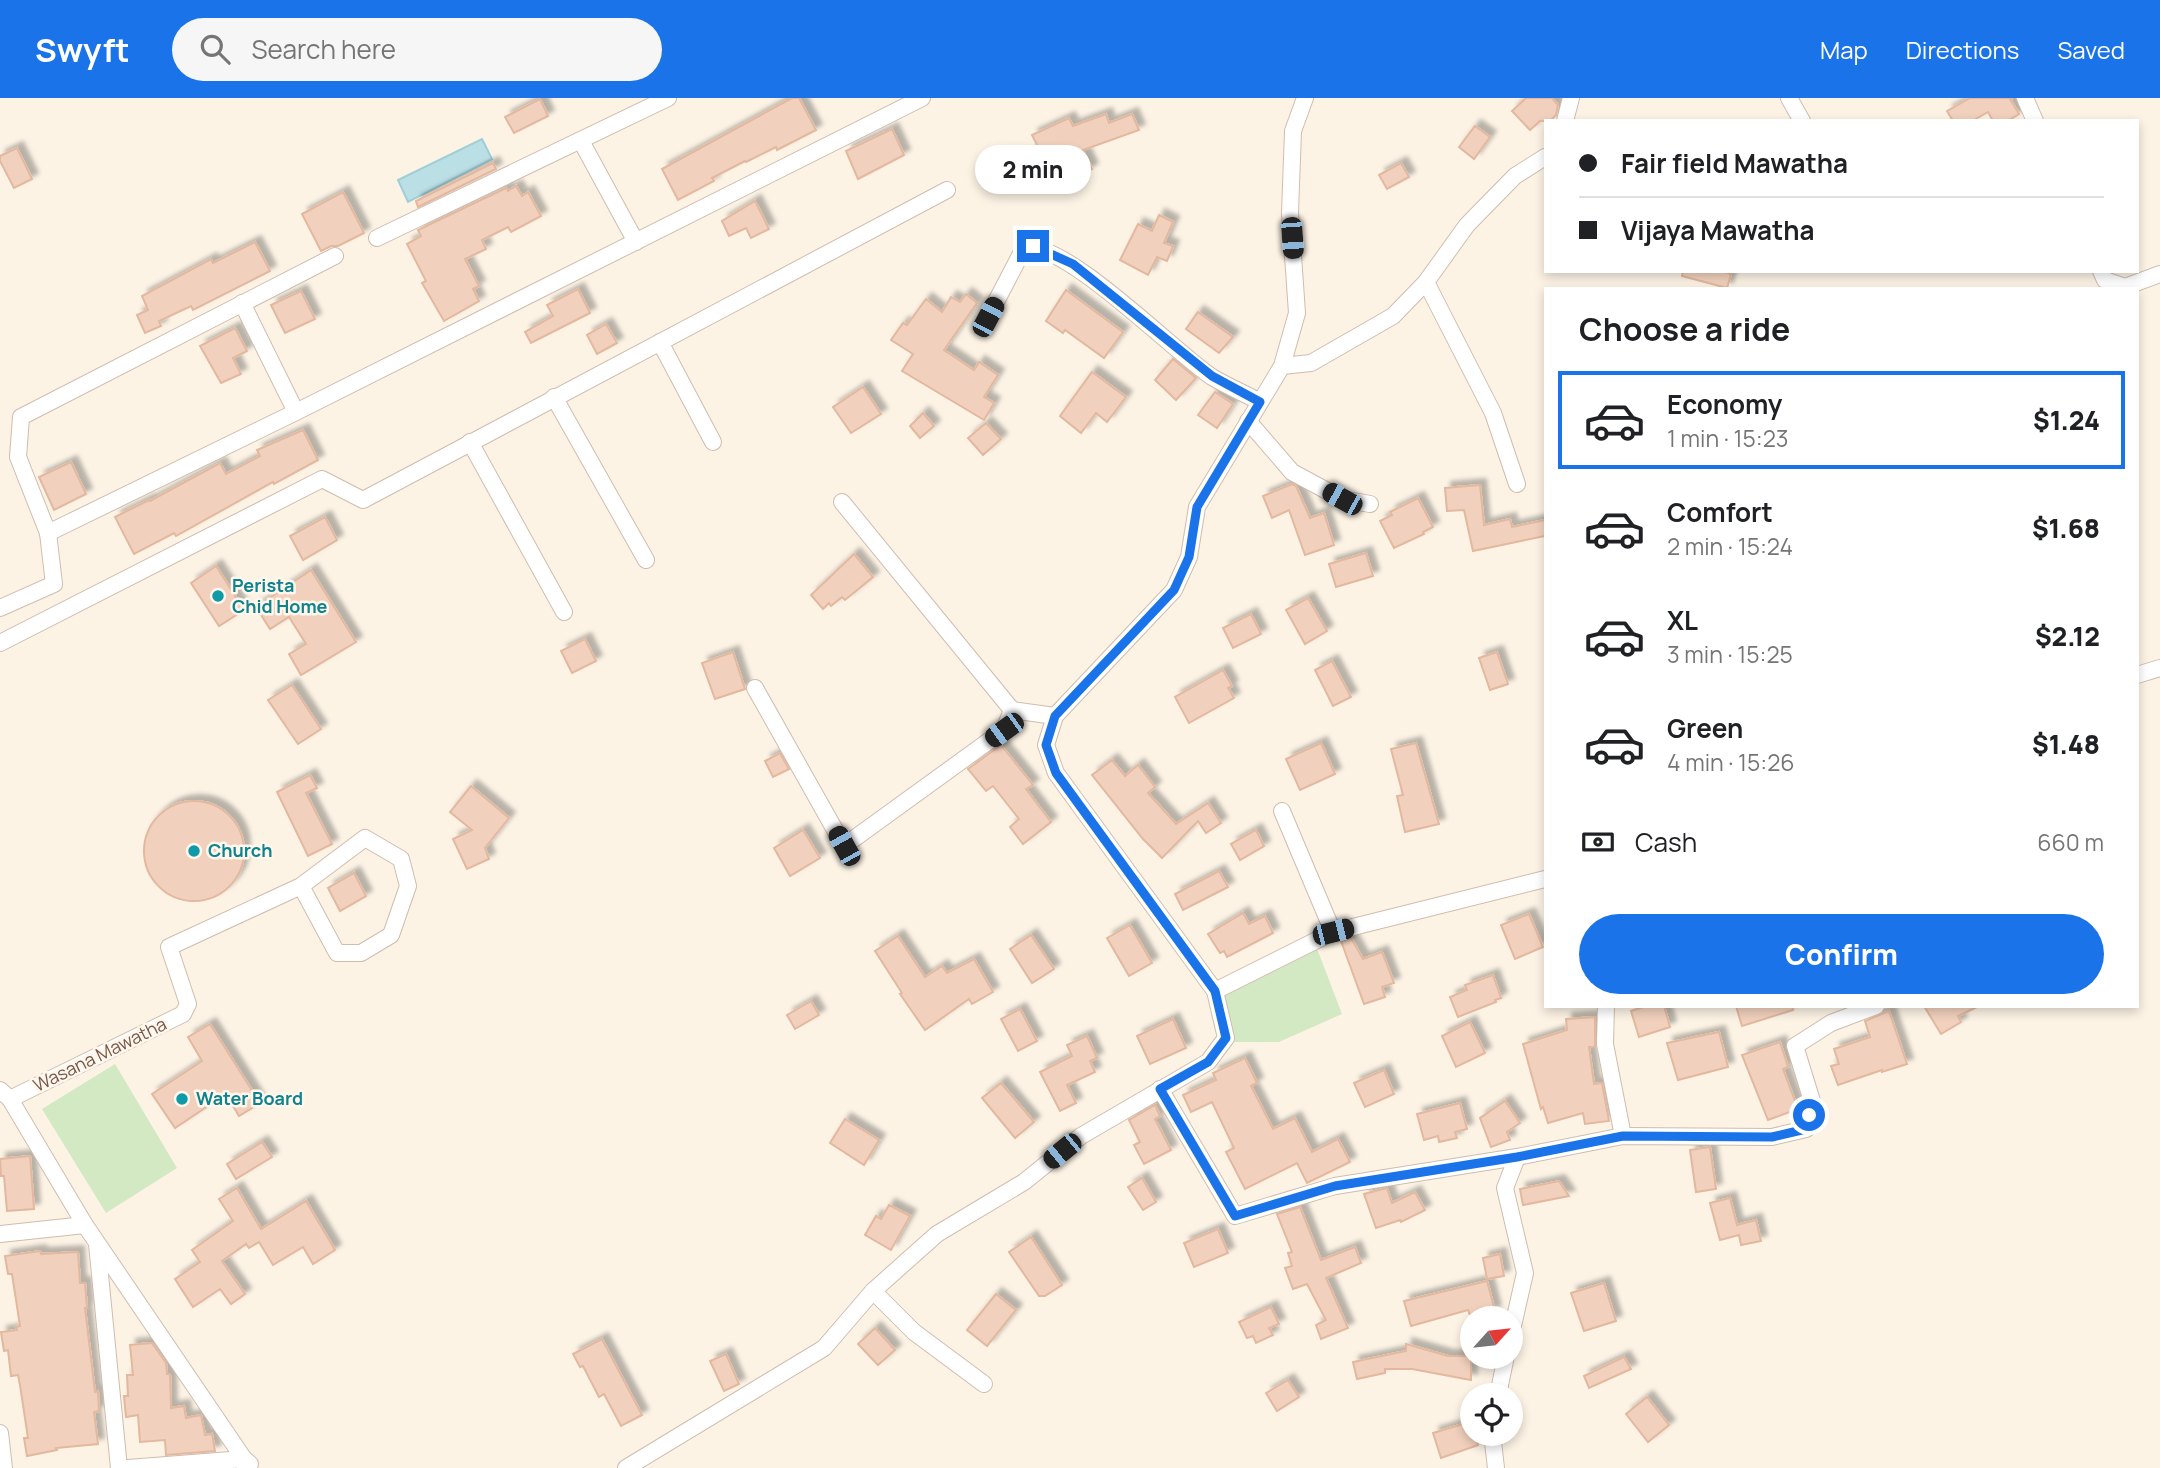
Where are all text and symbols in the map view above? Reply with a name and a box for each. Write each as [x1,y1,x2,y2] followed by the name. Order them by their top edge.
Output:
[172,18,662,81] search box
[35,27,130,72] text: Swyft
[196,30,234,68] icon: search
[252,31,396,67] text: Search here
[1820,33,1868,66] text: Map
[1906,33,2019,66] text: Directions
[2057,33,2125,66] text: Saved
[975,144,1091,194] callout: 2 min
[1621,145,1848,181] text: Fair field Mawatha
[1003,153,1064,185] text: 2 min
[1621,212,1815,248] text: Vijaya Mawatha
[1281,216,1304,260] car
[1017,230,1049,262] route end
[969,294,1008,340] car
[1579,307,1790,351] text: Choose a ride
[1667,386,1782,422] text: Economy
[1583,389,1646,452] icon: car
[2033,402,2100,438] text: $1.24
[1667,422,1788,454] text: 1 min · 15:23
[1319,480,1366,518] car
[1667,494,1773,530] text: Comfort
[1583,497,1646,560] icon: car
[2032,510,2100,546] text: $1.68
[1667,530,1793,562] text: 2 min · 15:24
[232,573,327,618] place label: Perista Chid Home
[210,588,226,604] marker: Perista Chid Home
[1667,602,1698,638] text: XL
[1583,605,1646,668] icon: car
[2035,618,2100,654] text: $2.12
[1667,638,1793,670] text: 3 min · 15:25
[981,709,1028,751] car
[1667,710,1743,746] text: Green
[1583,713,1646,776] icon: car
[2032,726,2100,762] text: $1.48
[1667,746,1795,778] text: 4 min · 15:26
[825,823,864,869] car
[1579,823,1617,861] icon: cash
[1635,824,1697,860] text: Cash
[2037,826,2104,858] text: 660 m
[208,838,272,862] place label: Church
[186,843,202,859] marker: Church
[1579,914,2104,994] button: Confirm
[1311,917,1356,947] car
[29,1011,170,1097] street label: Wasana Mawatha
[196,1086,303,1110] place label: Water Board
[174,1091,190,1107] marker: Water Board
[1793,1099,1825,1131] route start
[1040,1130,1085,1172] car
[1460,1306,1522,1368] north arrow
[1460,1306,1523,1446] map controls
[1460,1383,1523,1446] button: locate

